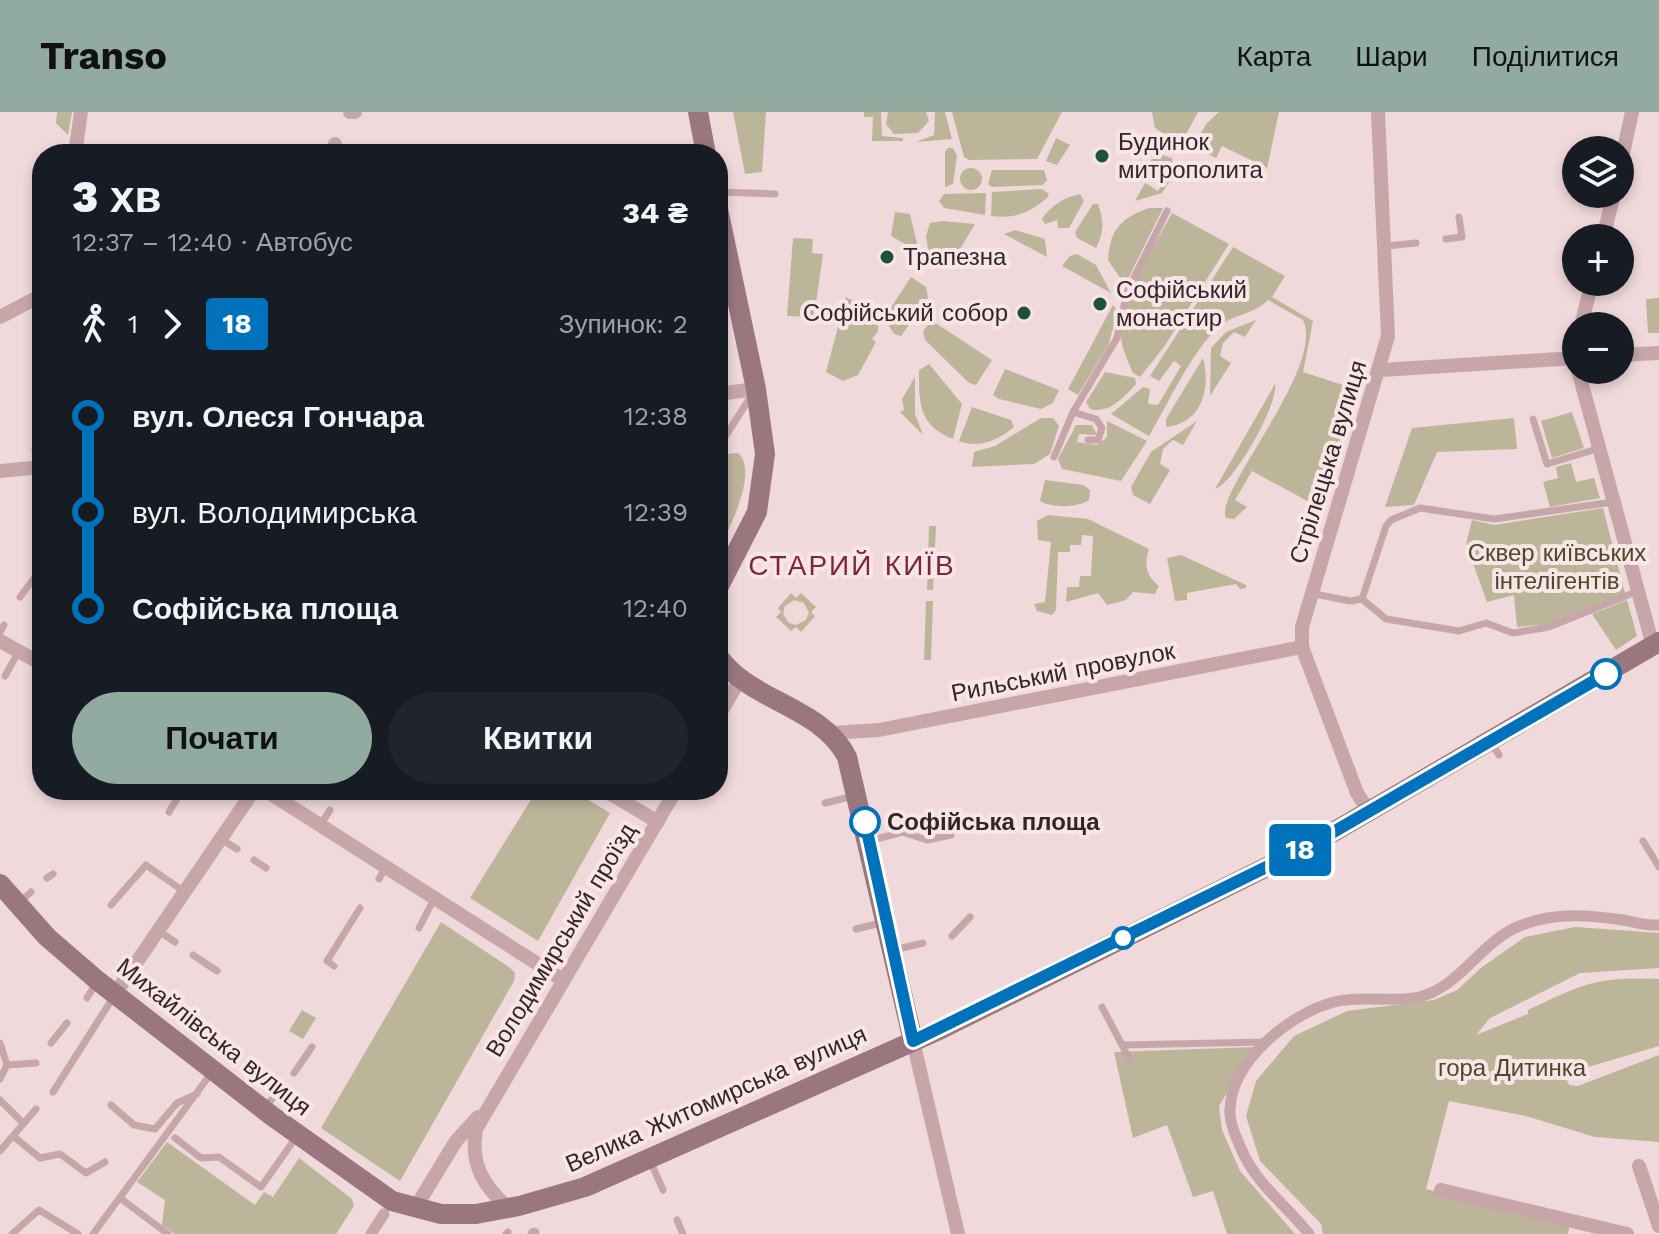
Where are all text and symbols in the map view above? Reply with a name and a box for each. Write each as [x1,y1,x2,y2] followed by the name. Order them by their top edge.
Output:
[40,34,167,78] text: Transo
[1236,40,1311,73] text: Карта
[1355,40,1428,73] text: Шари
[1472,40,1619,73] text: Поділитися
[1118,128,1264,184] place label: Будинок митрополита
[1562,136,1634,384] map controls
[1562,136,1634,208] button: layers
[1093,147,1111,165] marker: Будинок митрополита
[72,171,162,223] text: 3 хв
[622,195,688,230] text: 34 ₴
[1562,224,1634,296] button: +
[72,227,353,257] text: 12:37 – 12:40 · Автобус
[903,243,1007,271] place label: Трапезна
[878,248,896,266] marker: Трапезна
[1116,276,1247,332] place label: Софійський монастир
[1091,295,1109,313] marker: Софійський монастир
[803,299,1008,327] place label: Софійський собор
[72,302,116,346] icon: walk
[150,302,194,346] icon: forward
[1015,304,1033,322] marker: Софійський собор
[222,307,252,340] text: 18
[128,309,138,339] text: 1
[559,309,688,339] text: Зупинок: 2
[1562,312,1634,384] button: −
[1284,357,1372,567] street label: Стрілецька вулиця
[132,399,424,434] text: вул. Олеся Гончара
[624,401,688,431] text: 12:38
[132,495,417,530] text: вул. Володимирська
[624,497,688,527] text: 12:39
[1468,539,1646,595] park label: Сквер київських інтелігентів
[748,549,956,582] district label: СТАРИЙ КИЇВ
[132,591,398,626] text: Софійська площа
[623,593,688,623] text: 12:40
[949,636,1178,707] street label: Рильський провулок
[1591,659,1621,689] unlabelled marker
[72,692,372,784] button: Почати
[388,692,688,784] button: Квитки
[850,807,880,837] marker: Софійська площа
[887,808,1100,836] place label: Софійська площа
[480,818,642,1062] street label: Володимирський проїзд
[1264,824,1336,876] line badge: 18
[1285,833,1315,866] text: 18
[1112,927,1134,949] unlabelled marker
[111,953,317,1121] street label: Михайлівська вулиця
[561,1020,871,1178] street label: Велика Житомирська вулиця
[1438,1054,1587,1082] park label: гора Дитинка

